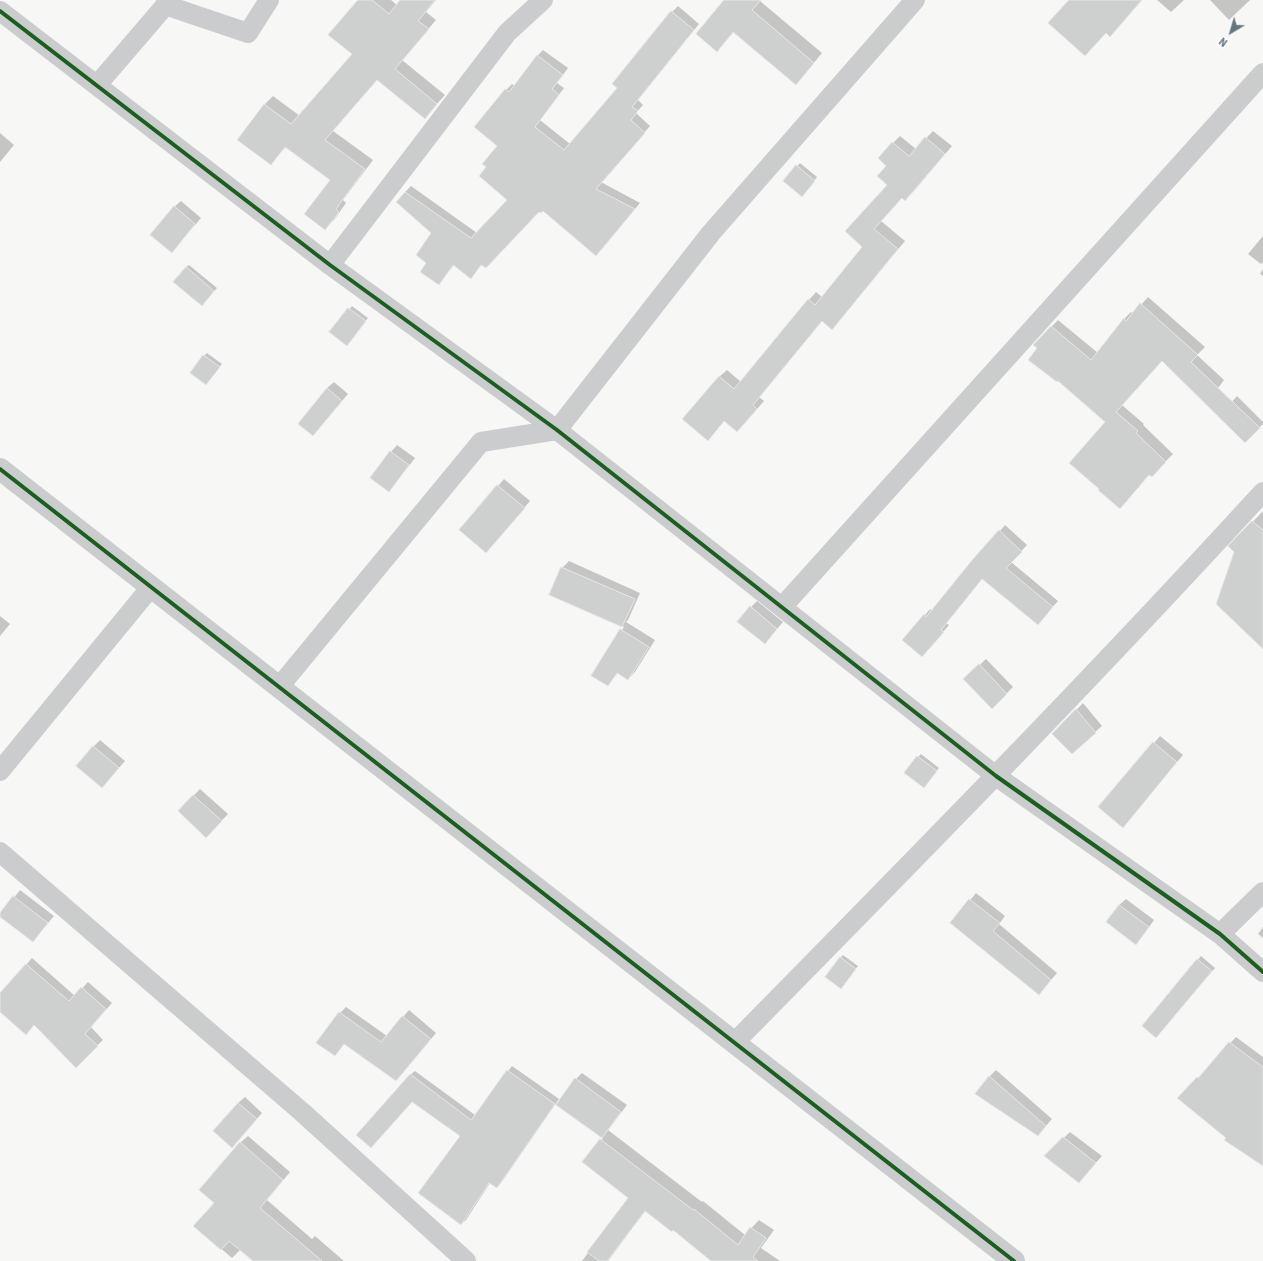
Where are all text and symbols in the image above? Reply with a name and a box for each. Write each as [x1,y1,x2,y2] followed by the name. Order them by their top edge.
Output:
[1211,12,1251,52] north arrow
[1216,34,1231,50] text: N

